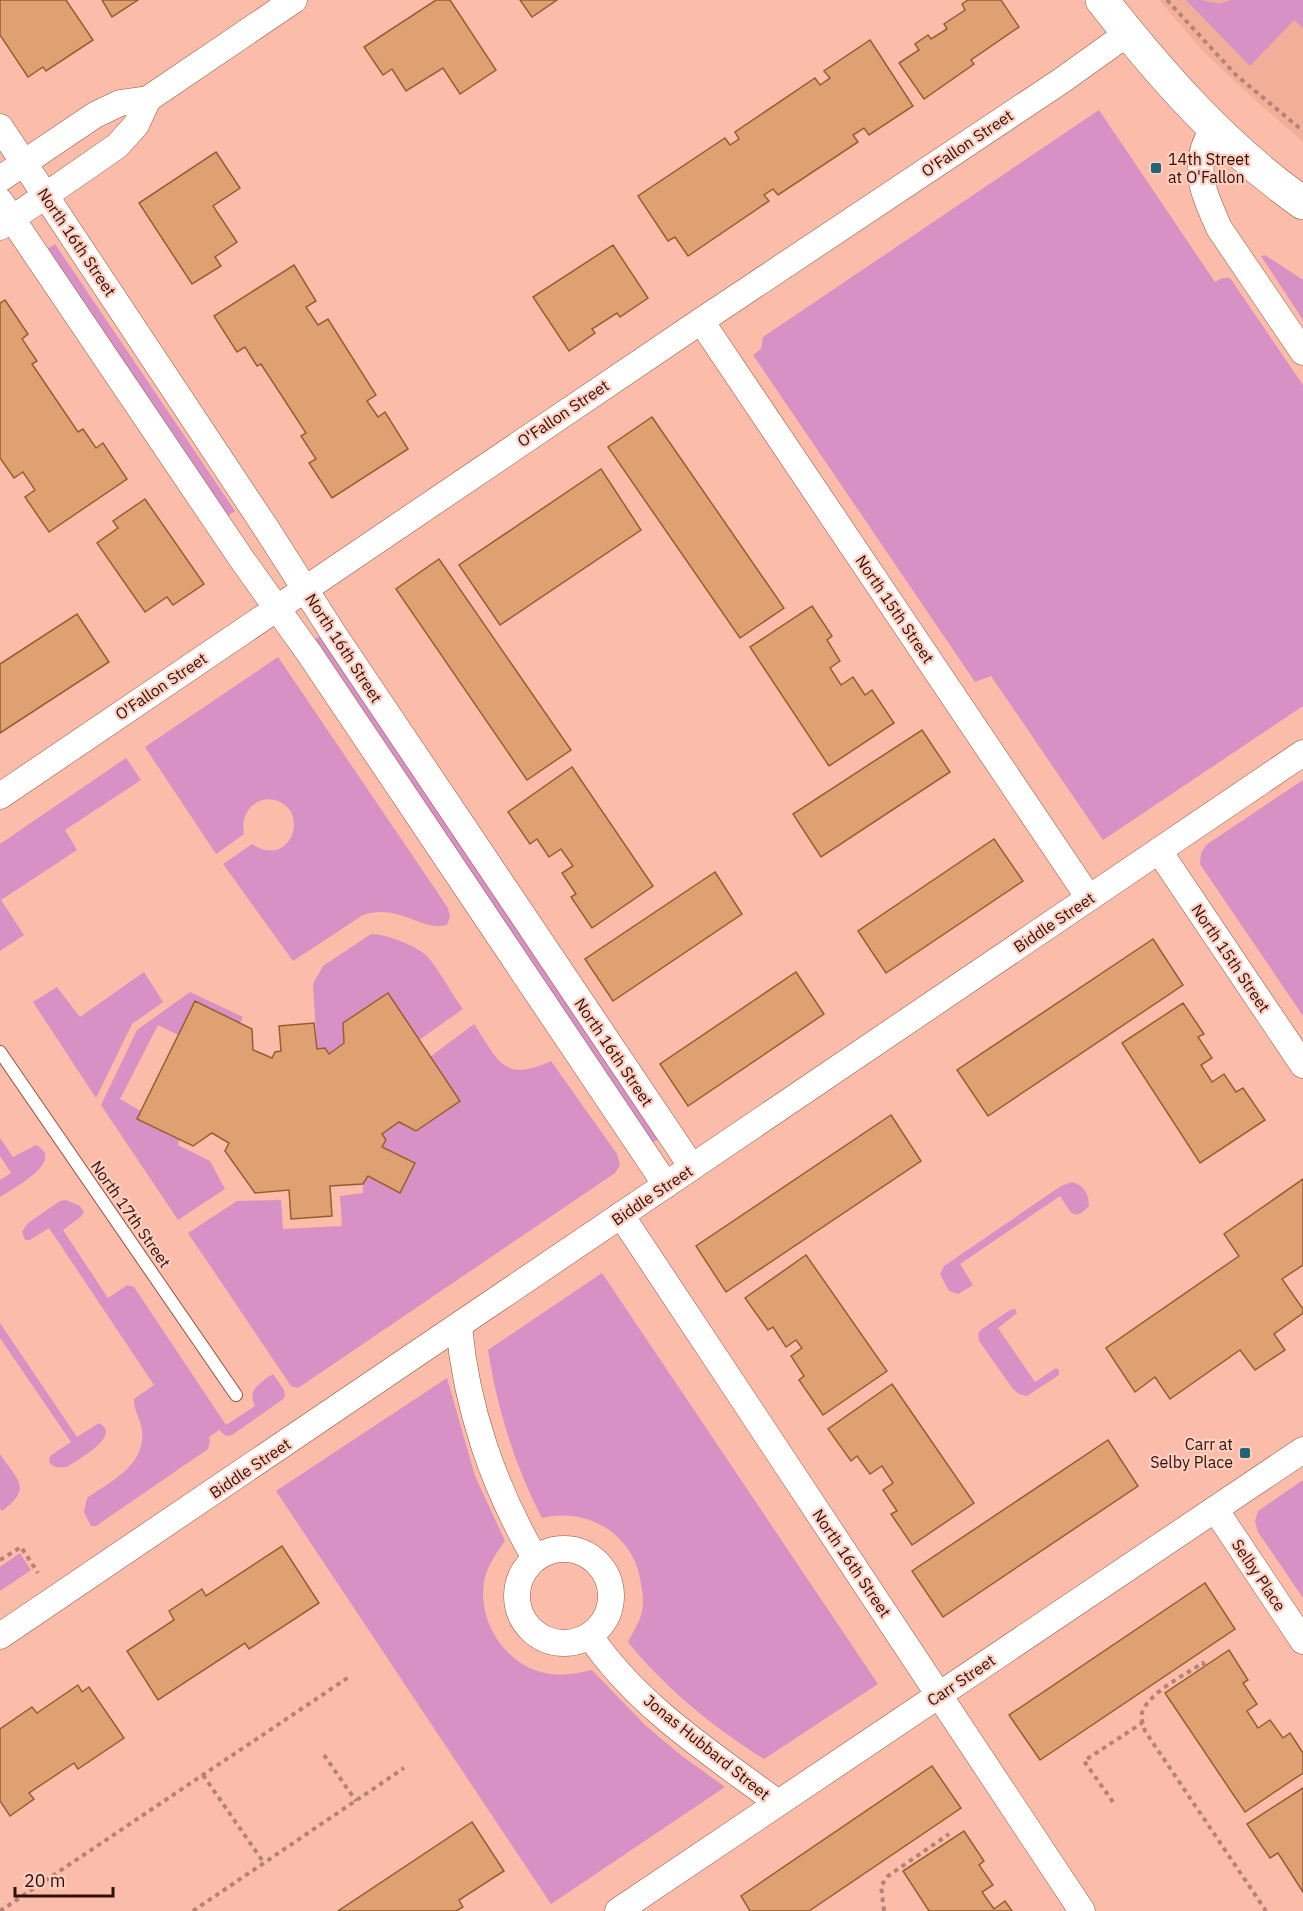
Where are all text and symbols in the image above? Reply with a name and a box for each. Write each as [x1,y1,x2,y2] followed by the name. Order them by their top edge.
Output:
[917,105,1017,181] street label: O'Fallon Street
[1168,149,1250,187] place label: 14th Street at O'Fallon
[1149,161,1163,175] marker: 14th Street at O'Fallon
[33,184,121,300] street label: North 16th Street
[513,375,613,451] street label: O'Fallon Street
[851,551,939,667] street label: North 15th Street
[301,590,387,706] street label: North 16th Street
[111,648,211,724] street label: O'Fallon Street
[1010,887,1098,957] street label: Biddle Street
[1187,900,1275,1016] street label: North 15th Street
[570,994,658,1110] street label: North 16th Street
[87,1157,175,1271] street label: North 17th Street
[608,1160,696,1230] street label: Biddle Street
[206,1433,294,1503] street label: Biddle Street
[1150,1434,1233,1472] place label: Carr at Selby Place
[1238,1446,1252,1460] marker: Carr at Selby Place
[808,1505,896,1621] street label: North 16th Street
[1228,1535,1291,1615] street label: Selby Place
[923,1650,999,1710] street label: Carr Street
[640,1690,774,1804] street label: Jonas Hubbard Street
[15,1860,112,1898] scale bar
[24,1869,66,1892] text: 20 m

